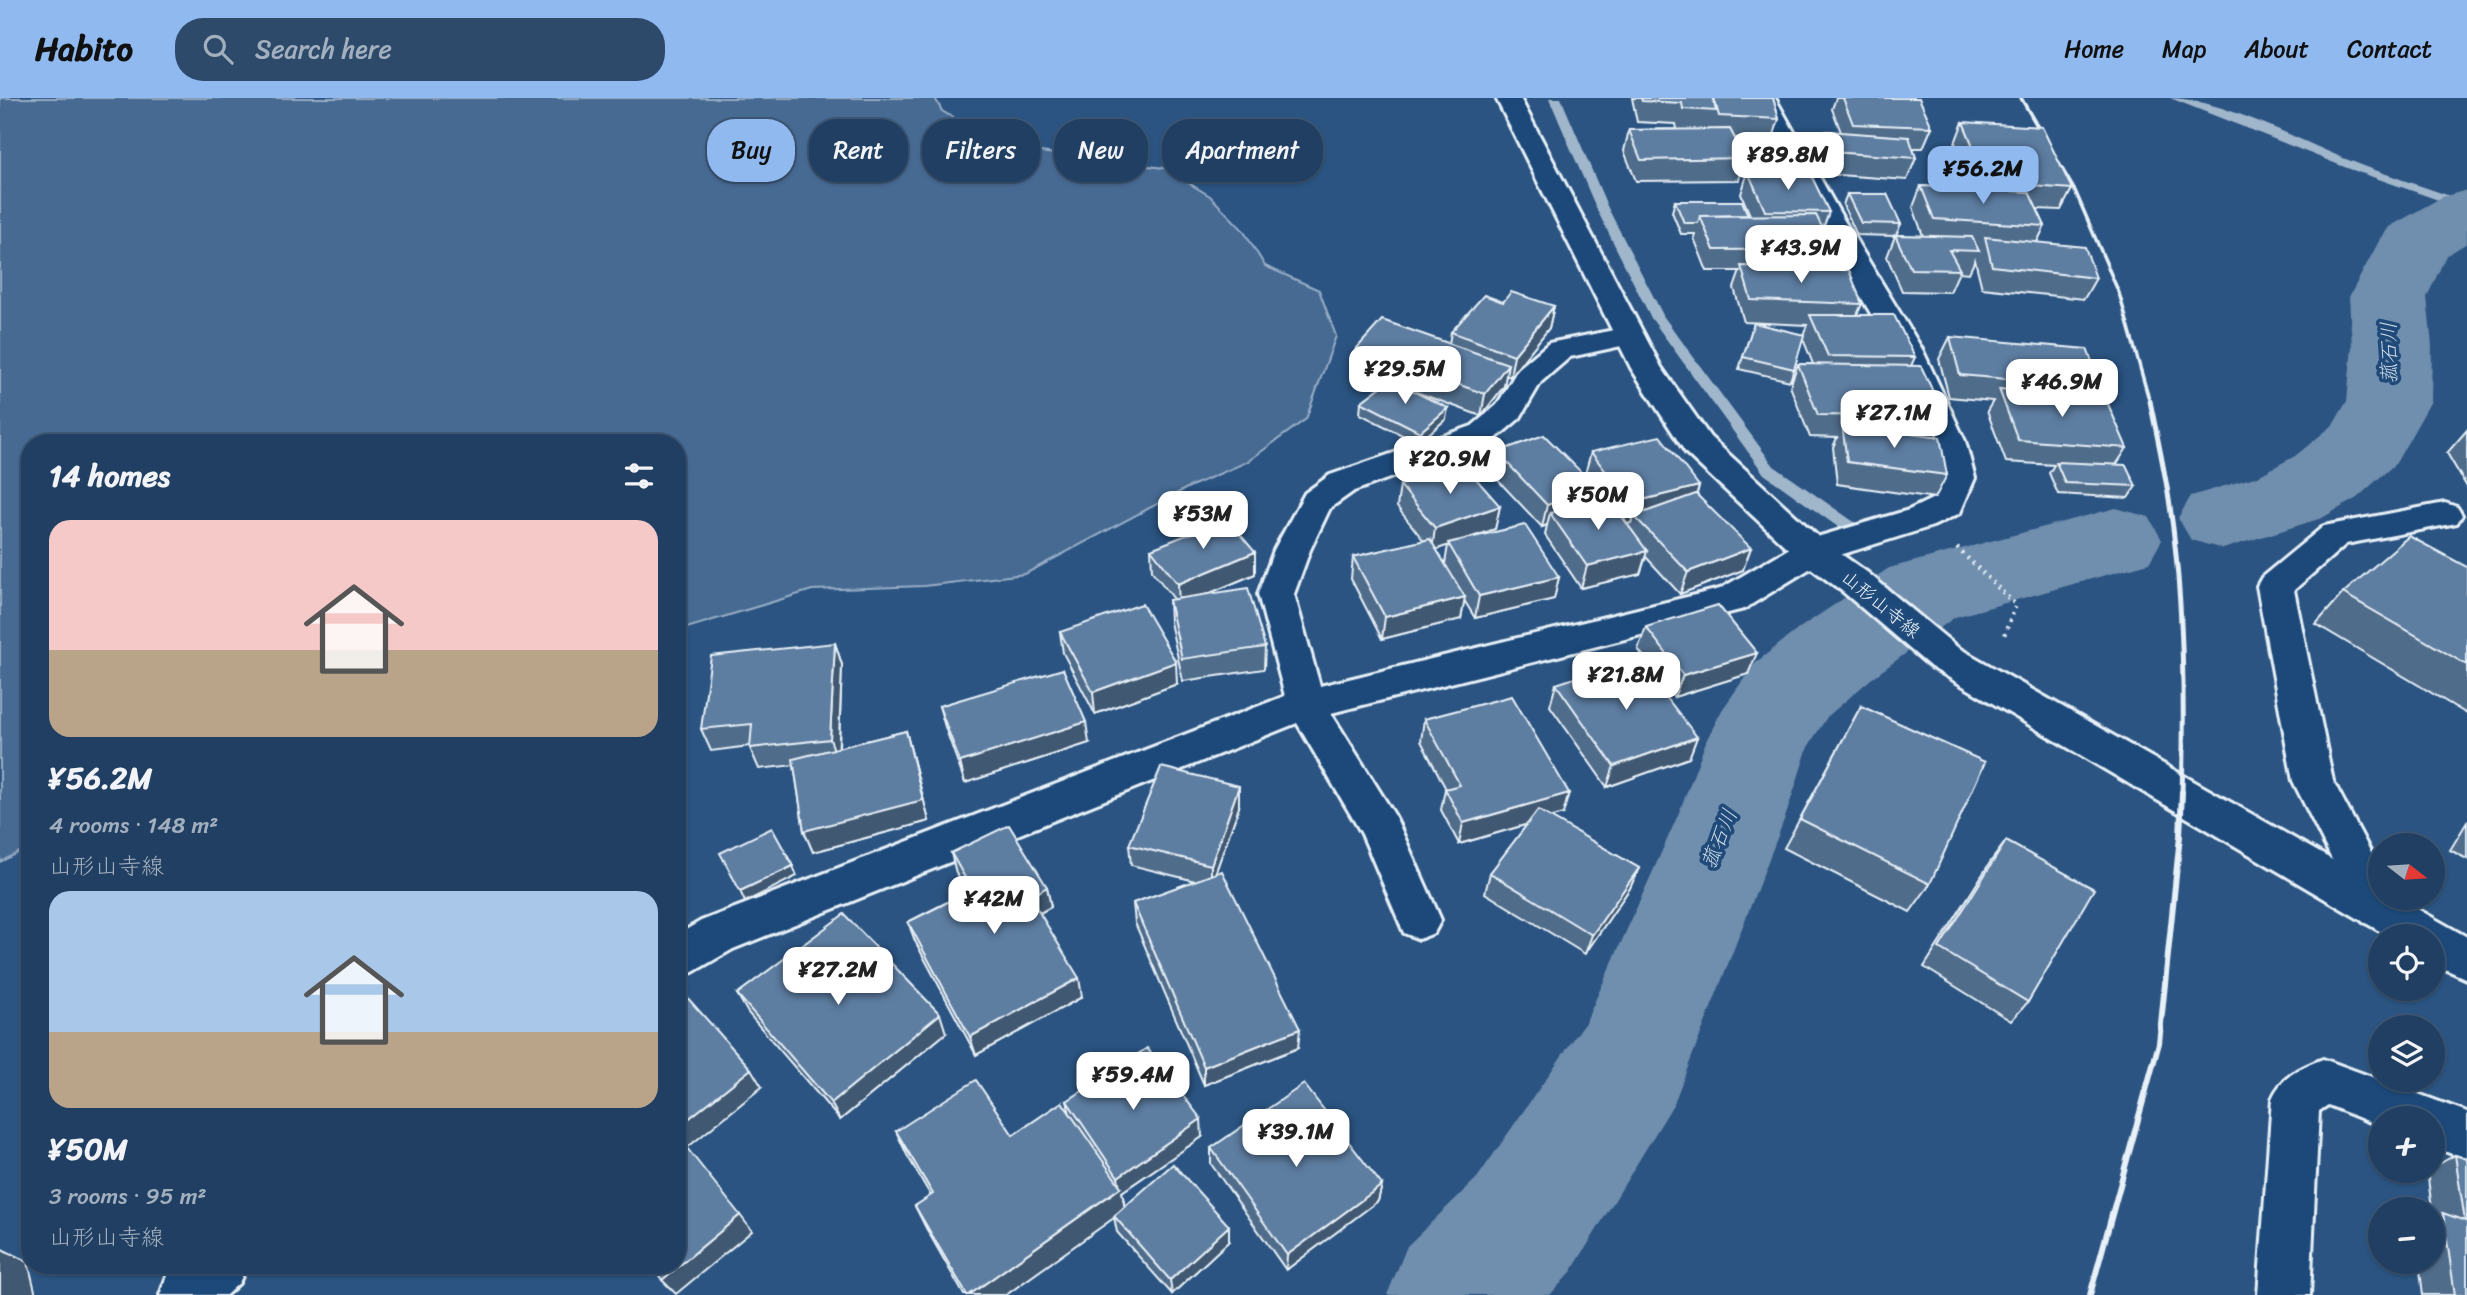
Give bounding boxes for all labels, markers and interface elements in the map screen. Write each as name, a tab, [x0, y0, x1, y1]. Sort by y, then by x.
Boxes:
search box	[175, 18, 665, 81]
text: Habito	[35, 20, 133, 78]
text: Search here	[255, 26, 392, 72]
text: Home	[2064, 28, 2124, 70]
text: Map	[2162, 28, 2206, 70]
text: About	[2244, 28, 2309, 70]
text: Contact	[2347, 28, 2432, 70]
icon: search	[199, 30, 237, 68]
chip: Buy	[707, 119, 795, 182]
chip: Rent	[809, 119, 908, 182]
chip: Filters	[922, 119, 1040, 182]
chip: New	[1054, 119, 1148, 182]
chip: Apartment	[1162, 119, 1323, 182]
pin: ¥89.8M	[1731, 132, 1845, 192]
text: ¥89.8M	[1748, 134, 1828, 175]
pin: ¥56.2M	[1926, 146, 2040, 206]
text: ¥56.2M	[1944, 148, 2022, 189]
pin: ¥43.9M	[1744, 226, 1858, 285]
text: ¥43.9M	[1761, 227, 1841, 268]
water label: 菰石川	[2369, 321, 2409, 385]
pin: ¥29.5M	[1348, 346, 1462, 406]
text: ¥29.5M	[1365, 348, 1445, 389]
pin: ¥46.9M	[2005, 360, 2119, 419]
text: ¥46.9M	[2022, 361, 2102, 402]
pin: ¥27.1M	[1837, 390, 1951, 450]
text: ¥27.1M	[1857, 392, 1931, 433]
pin: ¥20.9M	[1393, 436, 1507, 496]
text: ¥20.9M	[1410, 438, 1490, 479]
text: 14 homes	[49, 449, 170, 503]
icon: filters	[620, 457, 658, 495]
pin: ¥50M	[1557, 472, 1639, 532]
text: ¥50M	[1568, 474, 1628, 515]
pin: ¥53M	[1162, 491, 1244, 551]
text: ¥53M	[1174, 493, 1232, 534]
street label: 山形山寺線	[1834, 561, 1928, 647]
icon: home	[291, 566, 417, 692]
pin: ¥21.8M	[1569, 652, 1683, 712]
text: ¥21.8M	[1588, 654, 1664, 695]
text: ¥56.2M	[49, 751, 152, 805]
water label: 菰石川	[1690, 803, 1748, 875]
text: 4 rooms · 148 m²	[49, 805, 218, 846]
north arrow	[2368, 833, 2445, 910]
map controls	[2368, 833, 2445, 1274]
text: 山形山寺線	[49, 846, 164, 887]
pin: ¥42M	[953, 876, 1035, 936]
text: ¥42M	[964, 878, 1024, 919]
button: locate	[2368, 924, 2445, 1001]
icon: home	[291, 937, 417, 1063]
pin: ¥27.2M	[781, 948, 895, 1007]
text: ¥27.2M	[799, 949, 877, 990]
button: layers	[2368, 1015, 2445, 1092]
pin: ¥59.4M	[1076, 1052, 1190, 1112]
text: ¥59.4M	[1092, 1054, 1174, 1095]
button: +	[2368, 1106, 2445, 1183]
pin: ¥39.1M	[1239, 1110, 1353, 1169]
text: ¥39.1M	[1258, 1111, 1334, 1152]
text: ¥50M	[49, 1122, 127, 1176]
text: 3 rooms · 95 m²	[49, 1176, 206, 1217]
button: −	[2368, 1197, 2445, 1274]
text: 山形山寺線	[49, 1217, 164, 1258]

